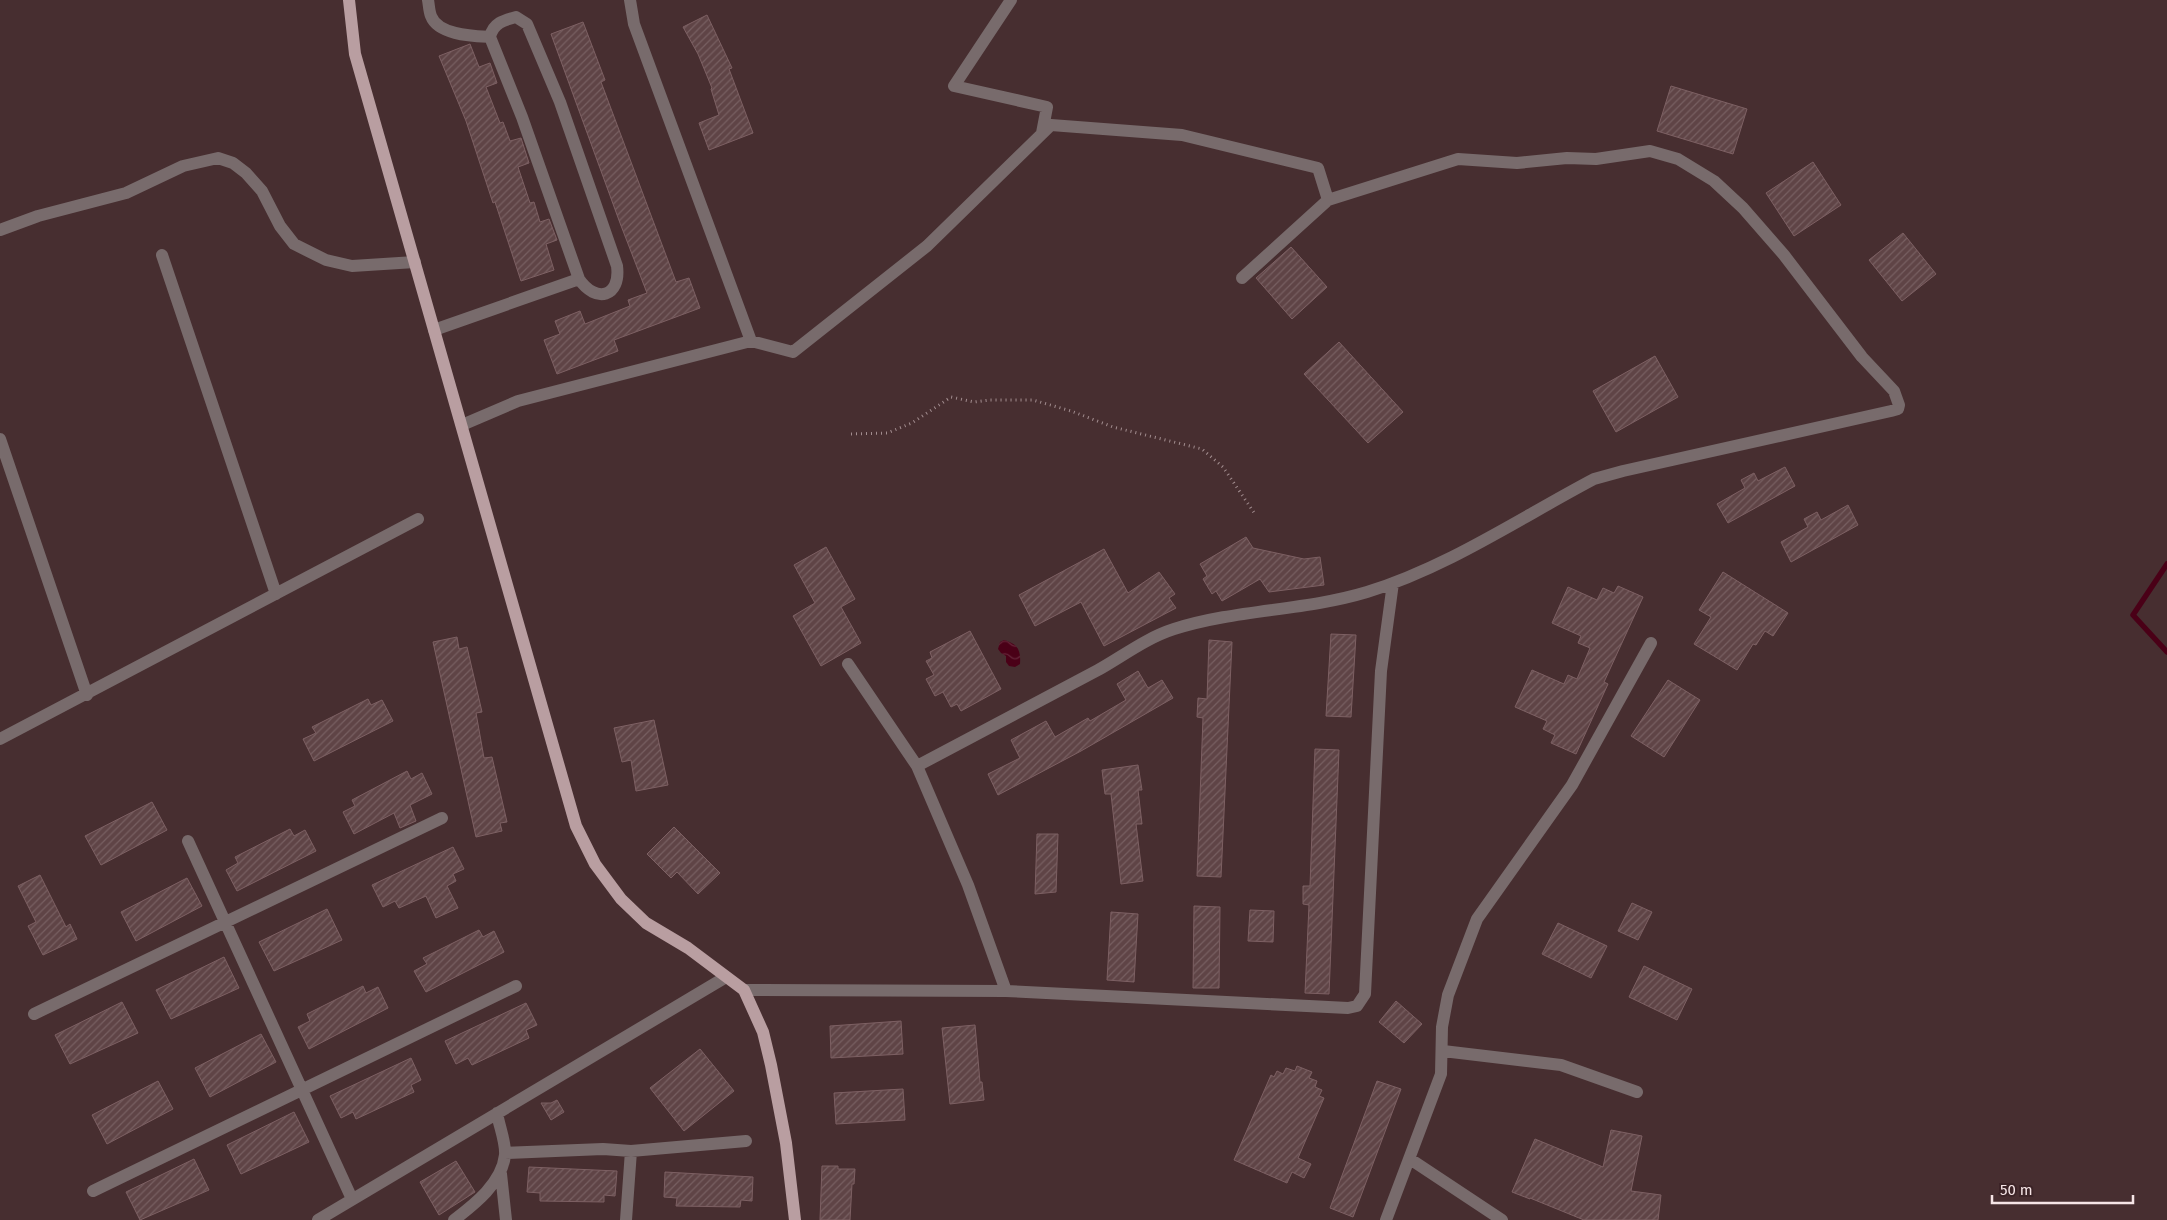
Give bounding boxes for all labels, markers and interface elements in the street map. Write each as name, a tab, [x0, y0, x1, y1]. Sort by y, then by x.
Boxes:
scale bar	[1992, 1172, 2133, 1204]
text: 50 m	[2000, 1181, 2033, 1199]

